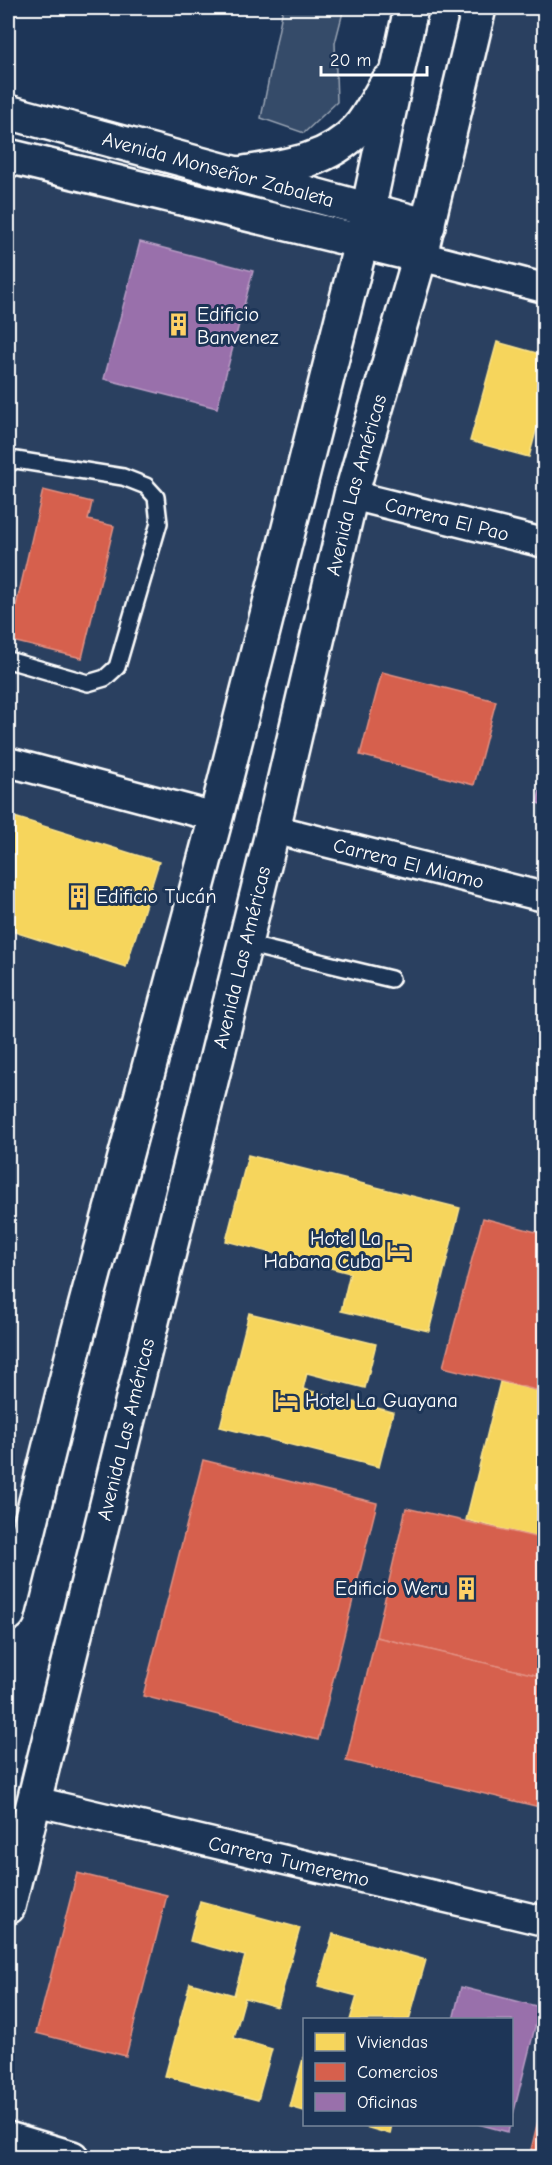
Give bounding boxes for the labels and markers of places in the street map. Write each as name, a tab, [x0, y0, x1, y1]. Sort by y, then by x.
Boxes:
place label: Edificio Banvenez	[197, 303, 279, 349]
building icon: Edificio Banvenez	[166, 312, 192, 338]
building icon: Edificio Tucán	[65, 883, 91, 909]
place label: Edificio Tucán	[96, 885, 216, 908]
place label: Hotel La Habana Cuba	[264, 1227, 381, 1273]
hotel icon: Hotel La Habana Cuba	[386, 1237, 412, 1263]
hotel icon: Hotel La Guayana	[274, 1387, 300, 1413]
place label: Hotel La Guayana	[305, 1389, 458, 1412]
building icon: Edificio Weru	[453, 1575, 479, 1601]
place label: Edificio Weru	[335, 1577, 448, 1600]

